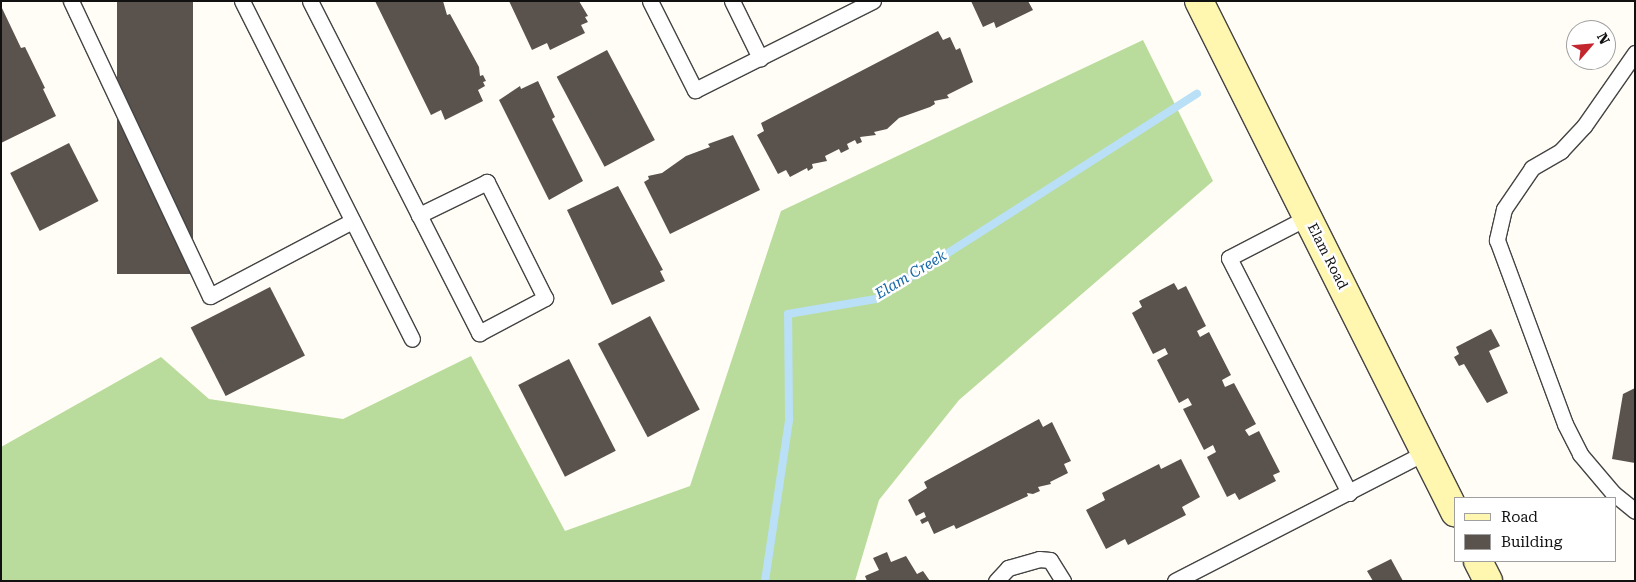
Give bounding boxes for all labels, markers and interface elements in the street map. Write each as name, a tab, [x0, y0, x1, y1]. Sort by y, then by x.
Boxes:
north arrow	[1566, 20, 1616, 70]
text: N	[1594, 30, 1613, 47]
street label: Elam Road	[1304, 220, 1352, 292]
water label: Elam Creek	[872, 247, 950, 303]
legend	[1454, 497, 1616, 562]
text: Road	[1501, 508, 1538, 526]
text: Building	[1501, 533, 1562, 551]

